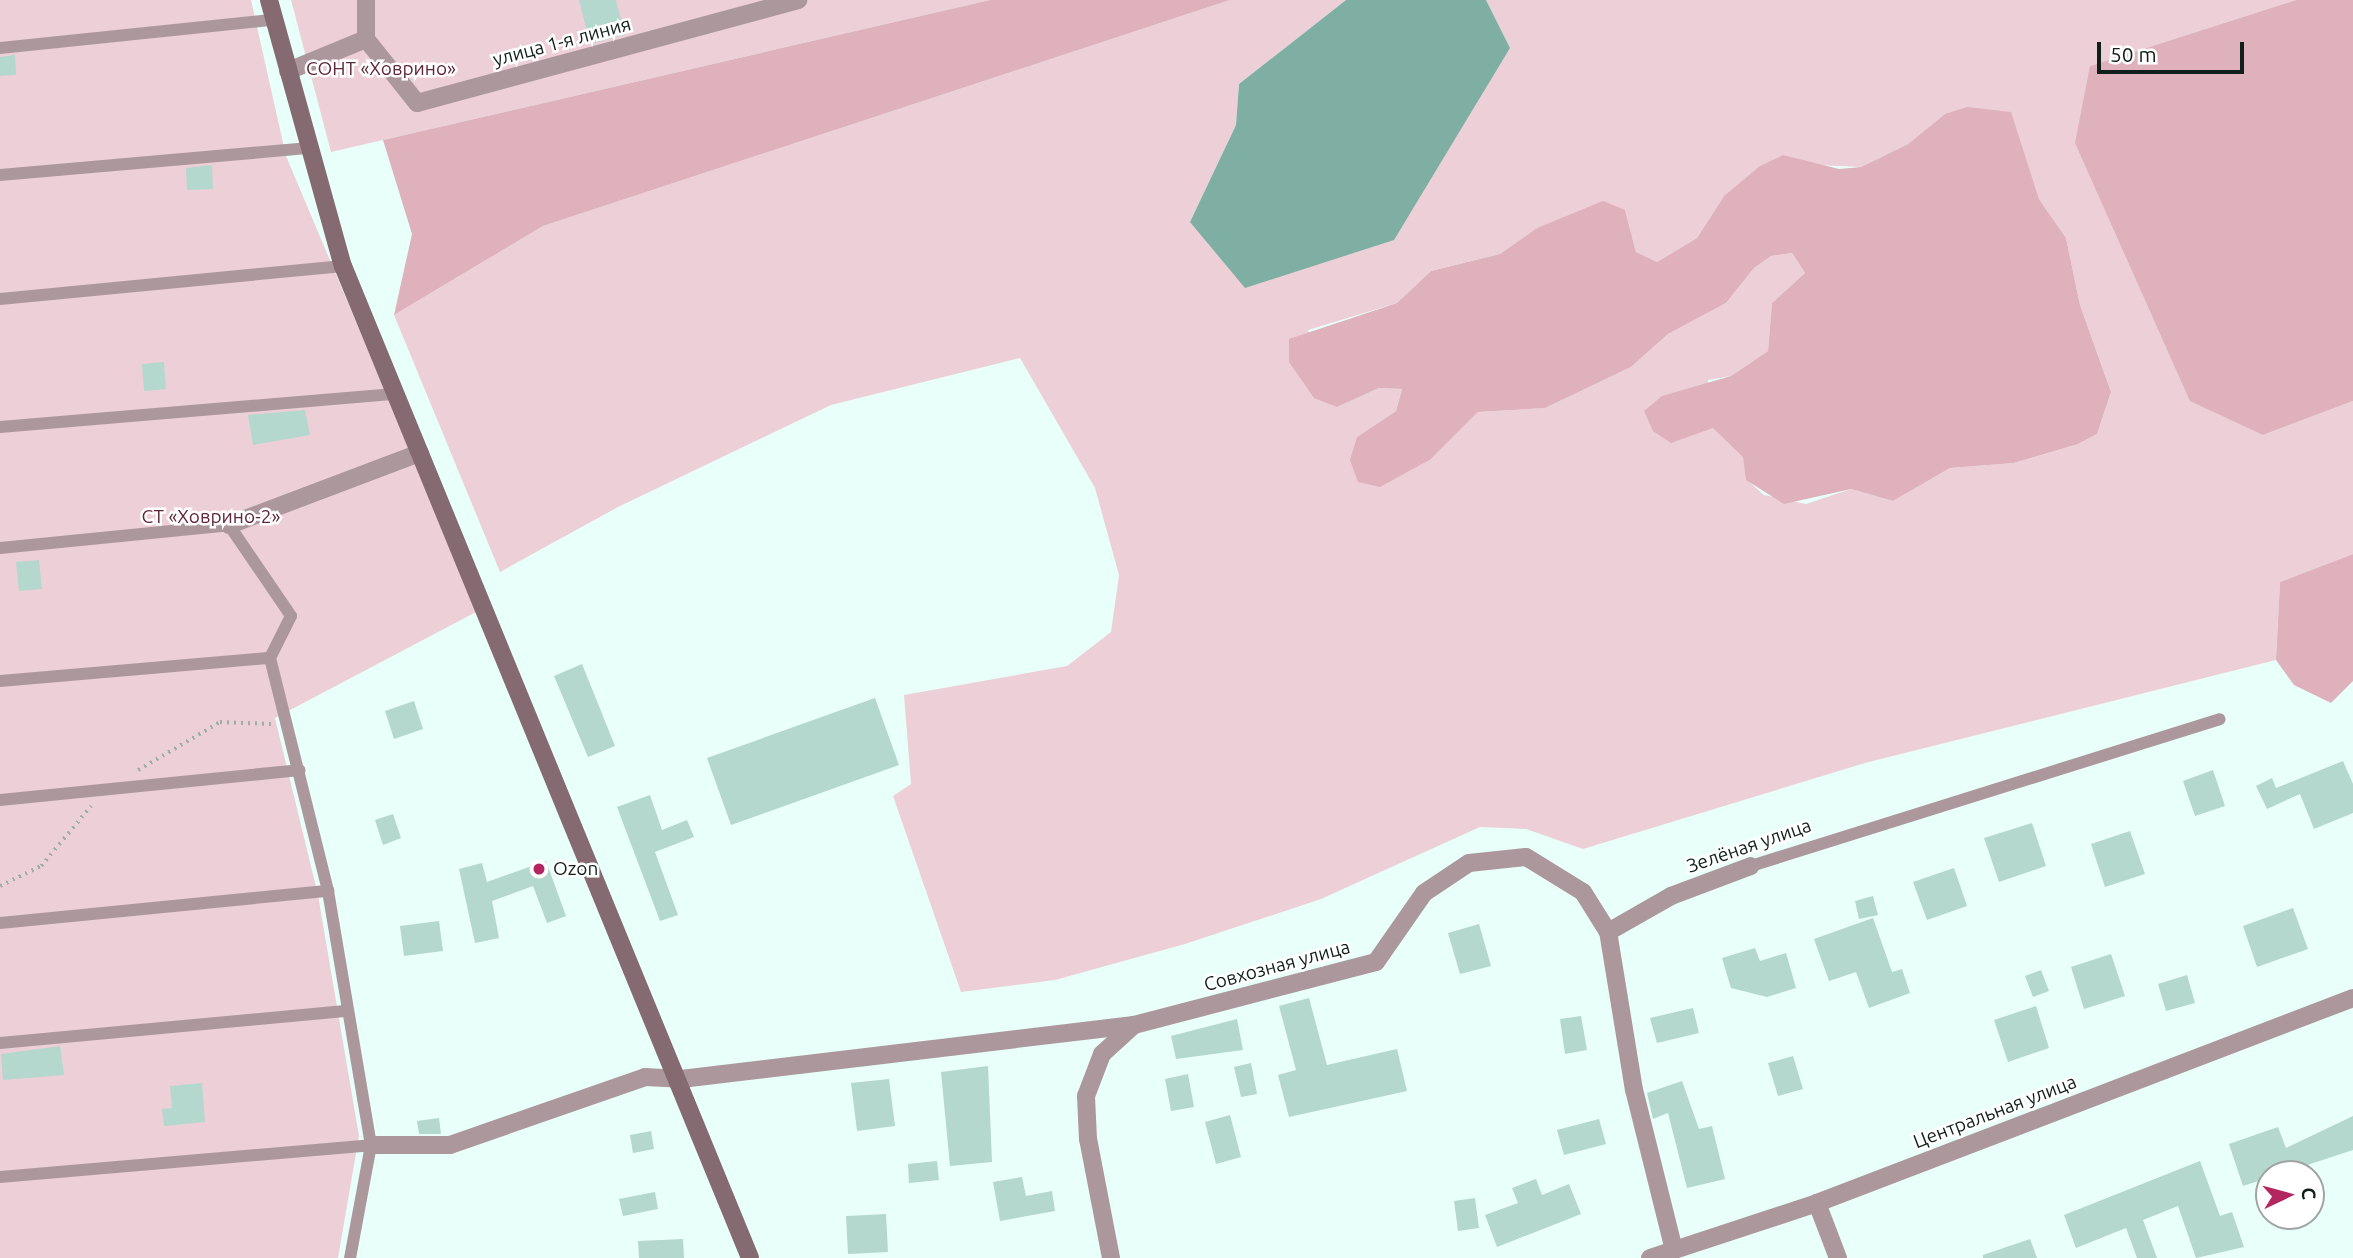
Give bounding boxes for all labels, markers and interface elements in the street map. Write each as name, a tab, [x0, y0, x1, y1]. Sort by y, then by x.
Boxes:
street label: улица 1-я линия	[490, 13, 634, 71]
scale bar	[2101, 28, 2248, 72]
text: 50 m	[2110, 42, 2157, 66]
park label: СОНТ «Ховрино»	[306, 58, 456, 80]
park label: СТ «Ховрино-2»	[142, 506, 280, 528]
street label: Зелёная улица	[1684, 814, 1814, 878]
place label: Ozon	[553, 858, 598, 880]
marker: Ozon	[531, 861, 547, 877]
street label: Совхозная улица	[1202, 936, 1352, 996]
street label: Центральная улица	[1910, 1070, 2080, 1154]
north arrow	[2255, 1160, 2325, 1230]
text: С	[2297, 1186, 2320, 1200]

